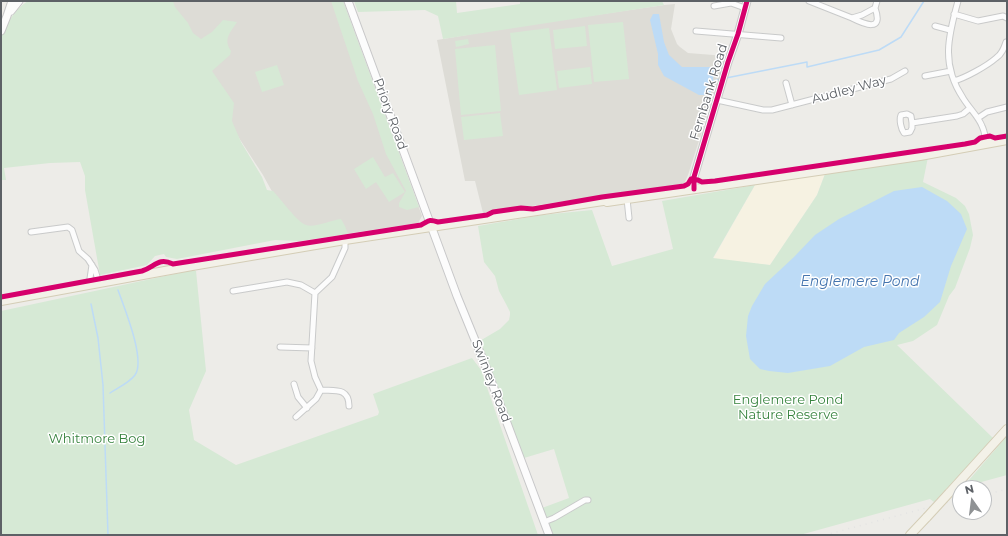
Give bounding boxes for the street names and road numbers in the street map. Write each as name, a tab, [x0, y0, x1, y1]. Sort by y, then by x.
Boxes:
street label: Fernbank Road	[687, 42, 731, 142]
street label: Audley Way	[810, 73, 888, 107]
street label: Priory Road	[370, 76, 410, 152]
street label: Swinley Road	[468, 337, 514, 425]

